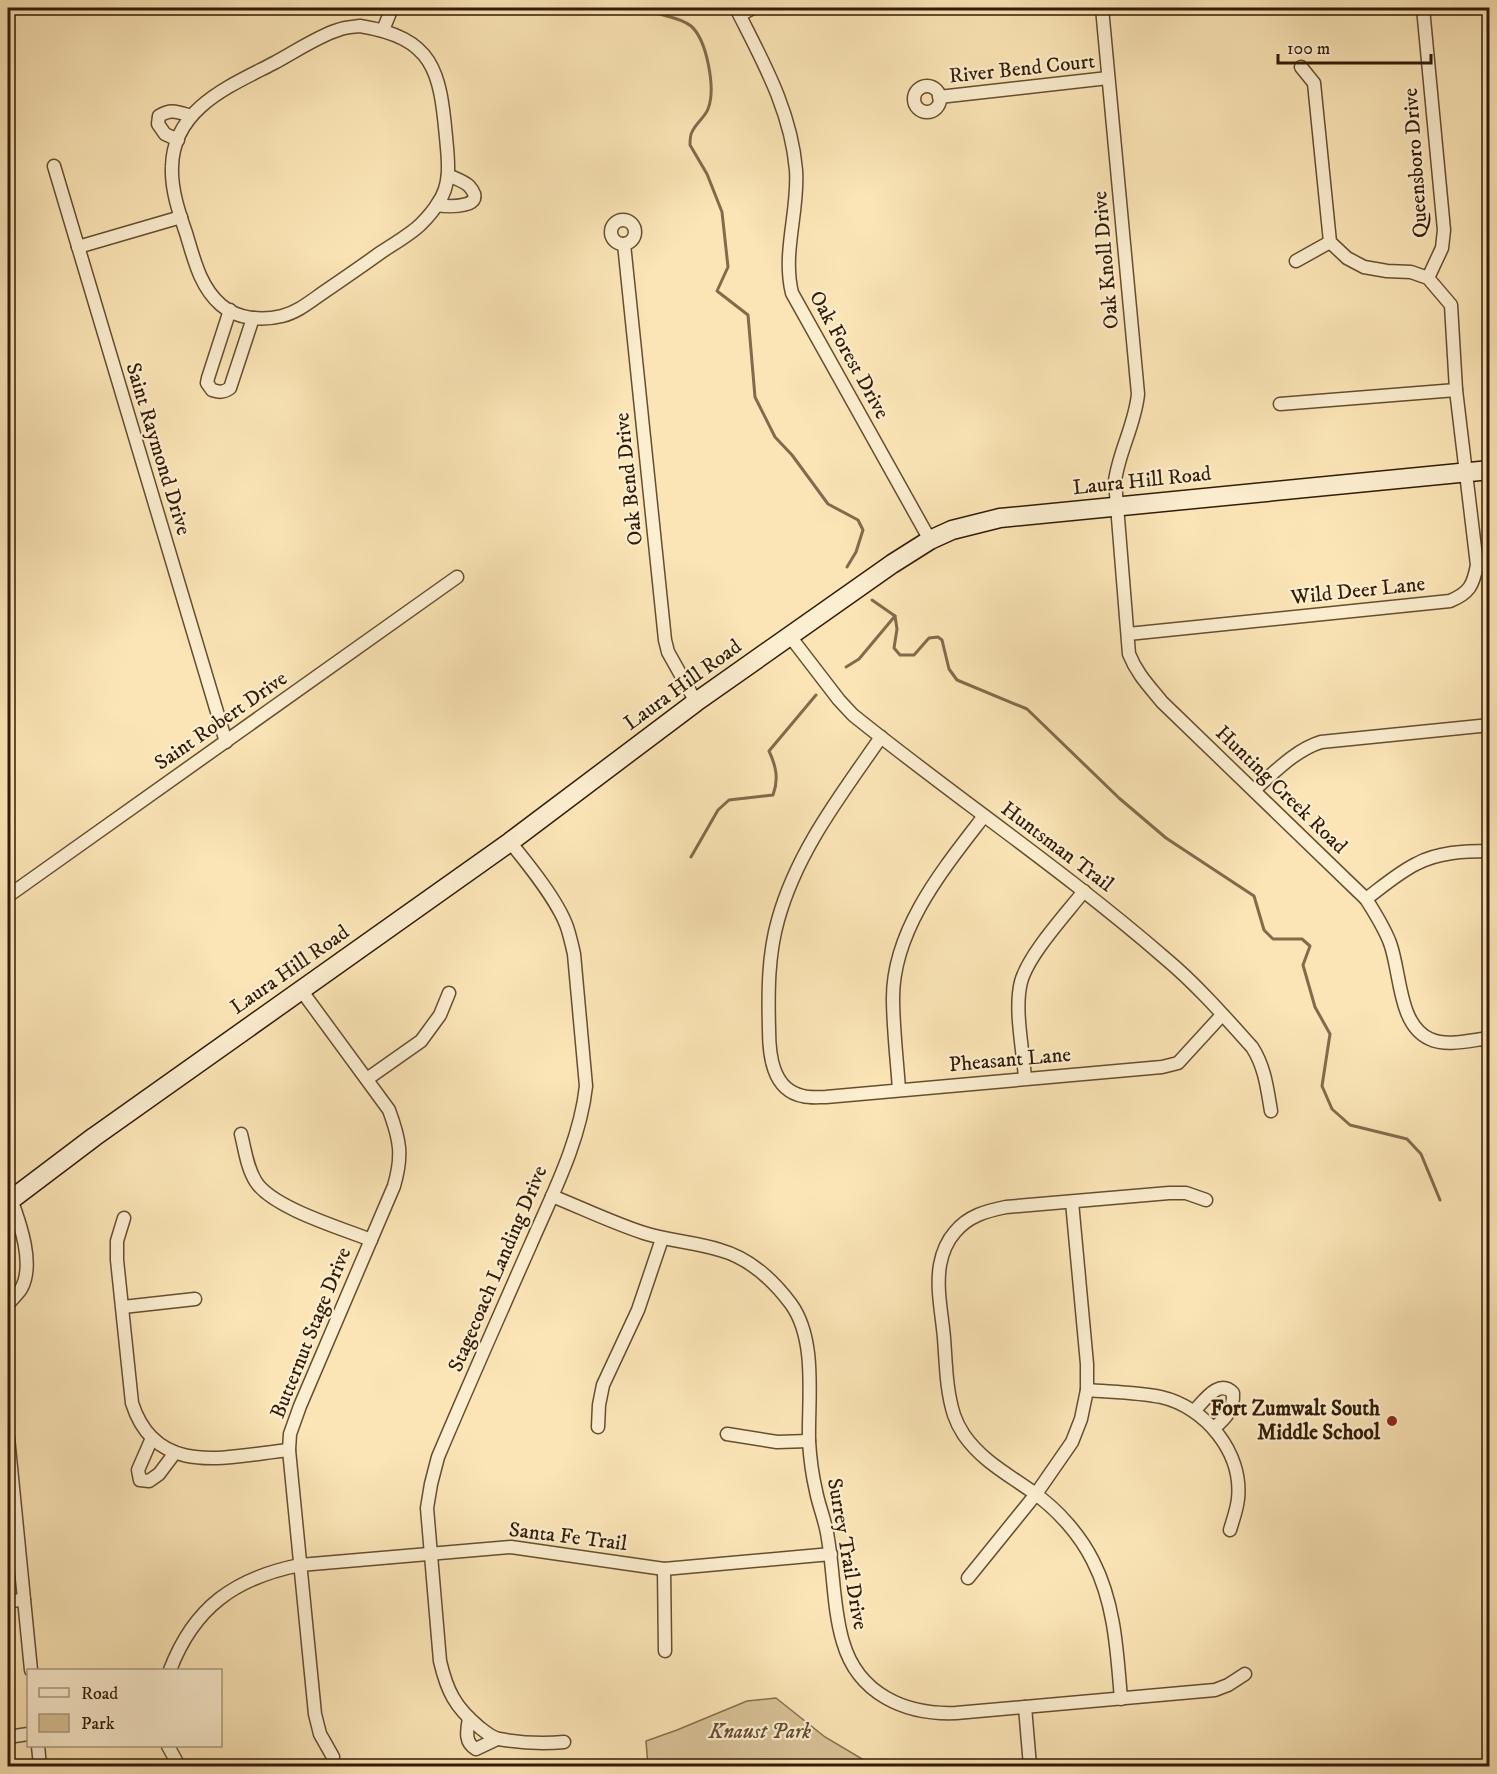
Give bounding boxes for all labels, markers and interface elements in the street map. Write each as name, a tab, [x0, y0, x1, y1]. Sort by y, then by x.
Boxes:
scale bar	[1278, 27, 1431, 65]
text: 100 m	[1287, 38, 1330, 60]
street label: River Bend Court	[948, 48, 1096, 90]
street label: Queensboro Drive	[1398, 87, 1434, 239]
street label: Oak Knoll Drive	[1087, 190, 1125, 330]
street label: Oak Forest Drive	[803, 286, 895, 424]
street label: Saint Raymond Drive	[119, 360, 197, 539]
street label: Oak Bend Drive	[609, 411, 649, 547]
street label: Laura Hill Road	[1071, 461, 1213, 501]
street label: Wild Deer Lane	[1289, 571, 1427, 611]
street label: Laura Hill Road	[619, 633, 747, 736]
street label: Saint Robert Drive	[150, 665, 293, 776]
street label: Hunting Creek Road	[1210, 720, 1353, 860]
street label: Huntsman Trail	[995, 796, 1119, 898]
street label: Laura Hill Road	[226, 919, 355, 1021]
street label: Pheasant Lane	[948, 1042, 1072, 1078]
street label: Stagecoach Landing Drive	[443, 1162, 553, 1376]
street label: Butternut Stage Drive	[265, 1243, 357, 1422]
place label: Fort Zumwalt South Middle School	[1210, 1396, 1381, 1446]
marker: Fort Zumwalt South Middle School	[1385, 1414, 1399, 1428]
street label: Surrey Trail Drive	[821, 1476, 873, 1632]
street label: Santa Fe Trail	[508, 1517, 629, 1557]
legend	[27, 1669, 222, 1747]
text: Road	[81, 1683, 118, 1705]
text: Park	[81, 1713, 115, 1735]
park label: Knaust Park	[708, 1719, 811, 1745]

